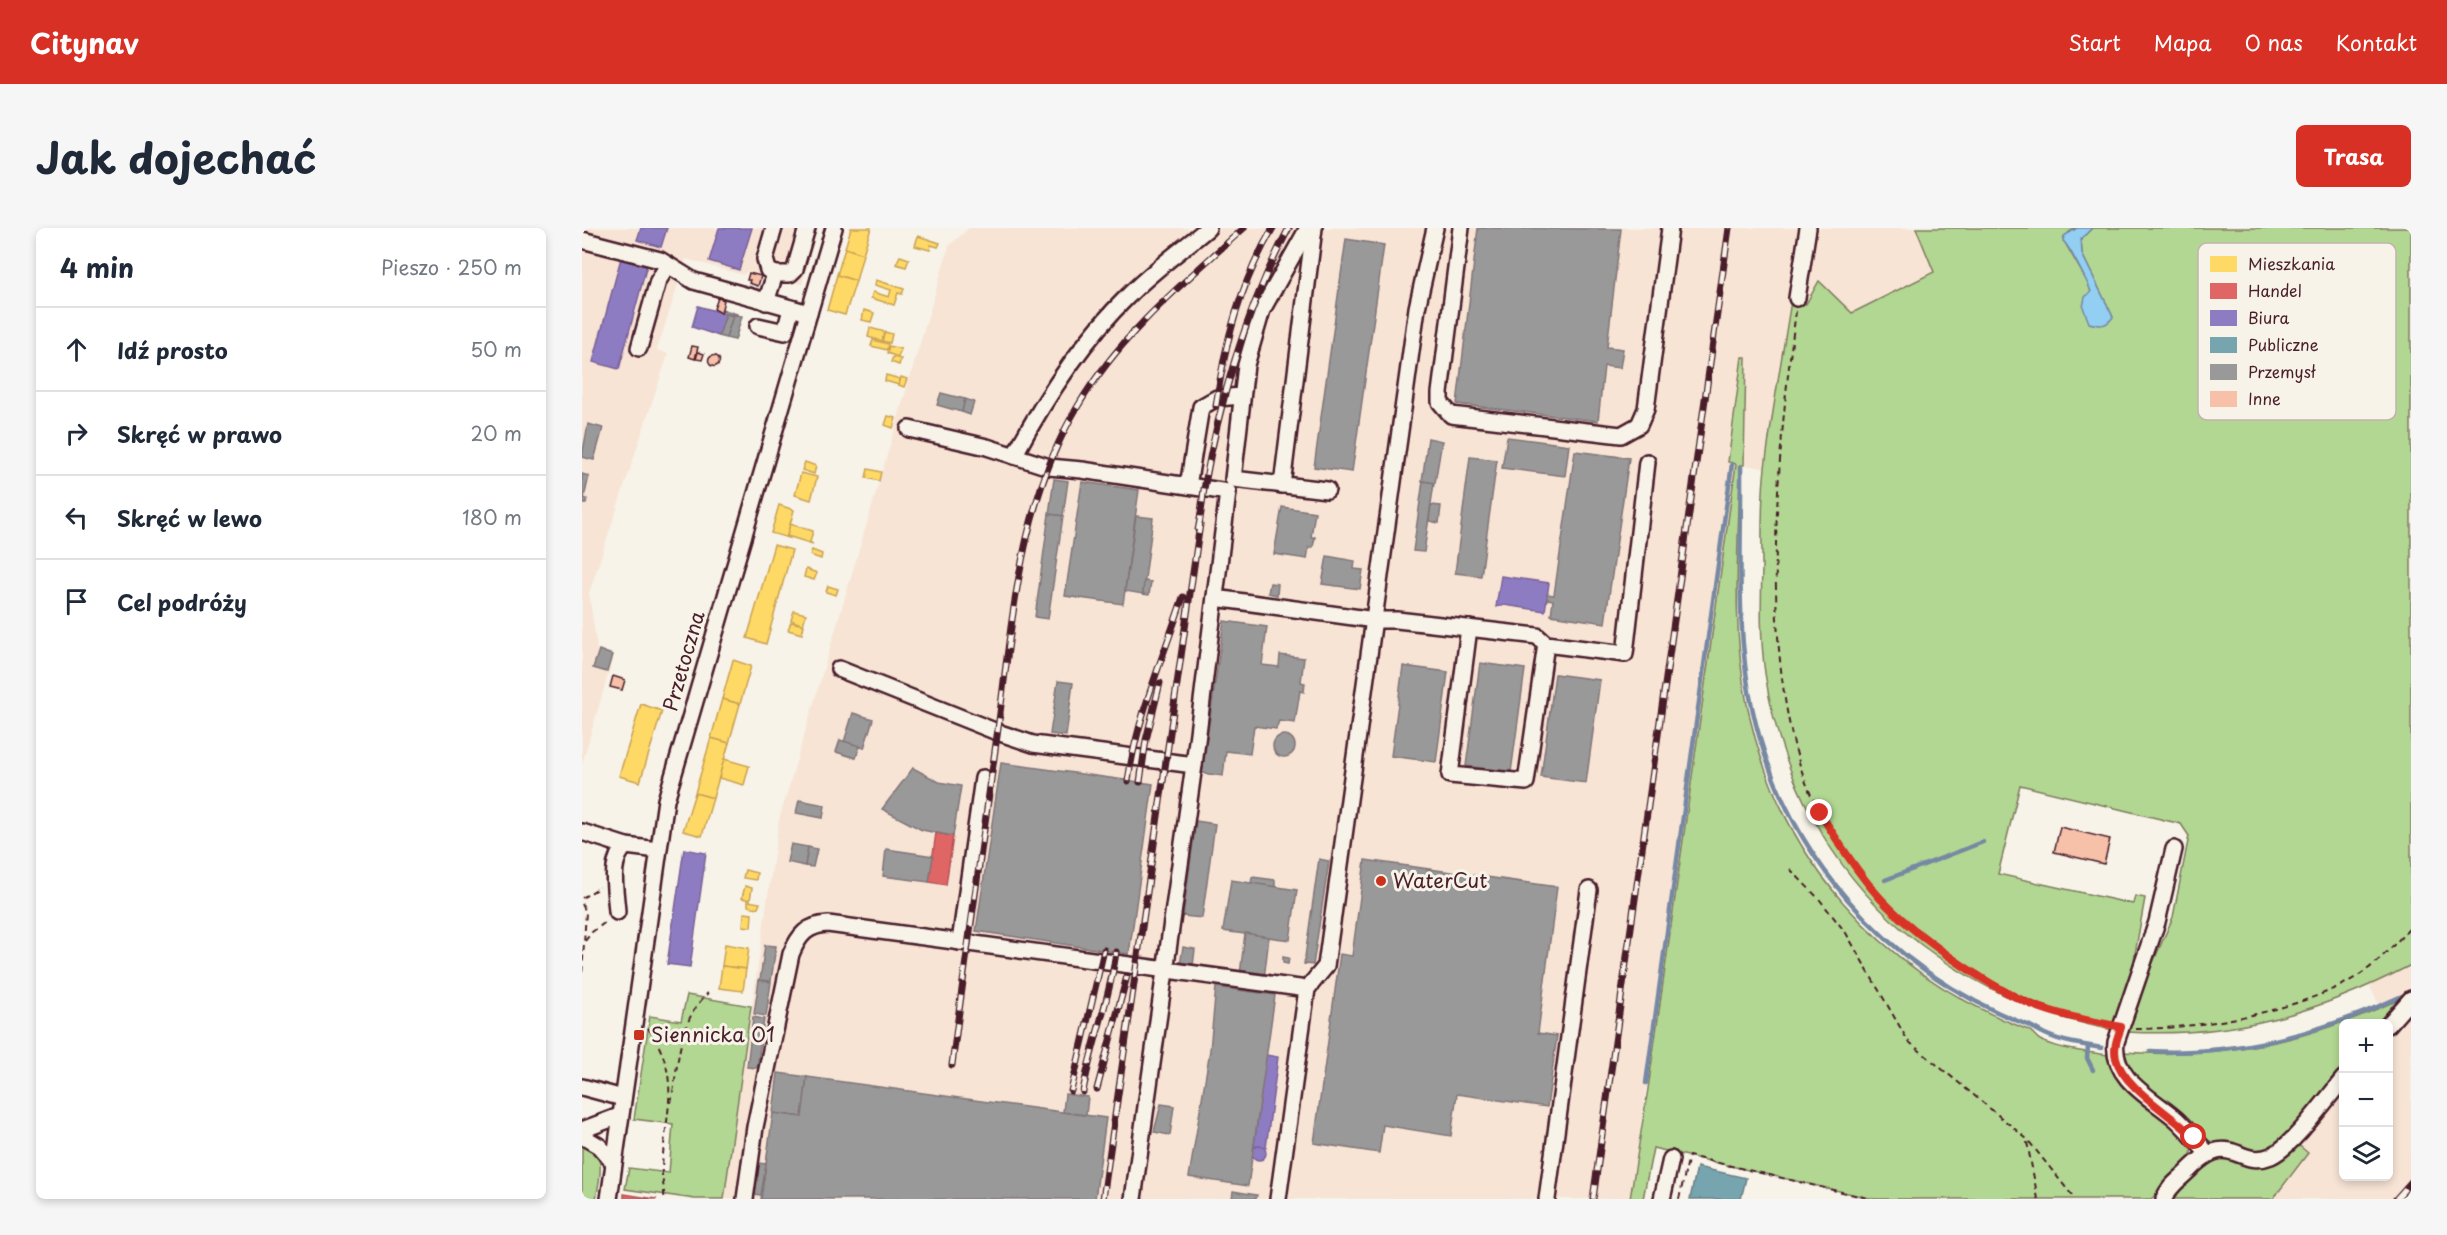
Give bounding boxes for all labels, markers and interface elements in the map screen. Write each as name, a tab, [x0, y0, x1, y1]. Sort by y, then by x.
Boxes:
text: Citynav	[30, 21, 139, 64]
text: Start	[2069, 26, 2121, 58]
text: Mapa	[2154, 26, 2212, 58]
text: O nas	[2245, 26, 2303, 58]
text: Kontakt	[2336, 26, 2417, 58]
text: Jak dojechać	[36, 125, 317, 188]
button: Trasa	[2296, 125, 2411, 187]
legend	[2198, 243, 2396, 420]
text: 4 min	[60, 248, 134, 287]
text: Mieszkania	[2248, 251, 2335, 275]
text: Pieszo · 250 m	[381, 252, 522, 282]
text: Handel	[2248, 278, 2302, 302]
text: Biura	[2248, 305, 2289, 329]
text: Publiczne	[2248, 332, 2319, 356]
icon: ahead	[60, 333, 93, 366]
text: Idź prosto	[117, 333, 228, 366]
text: 50 m	[470, 334, 522, 364]
text: Przemysł	[2248, 359, 2316, 383]
text: Inne	[2248, 386, 2281, 410]
icon: right	[60, 417, 93, 450]
text: Skręć w prawo	[117, 417, 282, 450]
text: 20 m	[470, 418, 522, 448]
icon: left	[60, 501, 93, 534]
text: Skręć w lewo	[117, 501, 262, 534]
text: 180 m	[462, 502, 522, 532]
icon: arrive	[60, 585, 93, 618]
text: Cel podróży	[117, 585, 247, 618]
street label: Przetoczna	[654, 607, 712, 714]
route end	[1806, 799, 1832, 825]
place label: WaterCut	[1393, 865, 1487, 895]
marker: WaterCut	[1374, 874, 1388, 888]
place label: Siennicka 01	[651, 1019, 775, 1049]
map controls	[2339, 1019, 2393, 1181]
button: +	[2339, 1019, 2393, 1073]
marker: Siennicka 01	[632, 1028, 646, 1042]
button: −	[2339, 1073, 2393, 1127]
route start	[2180, 1123, 2206, 1149]
button: layers	[2339, 1127, 2393, 1181]

